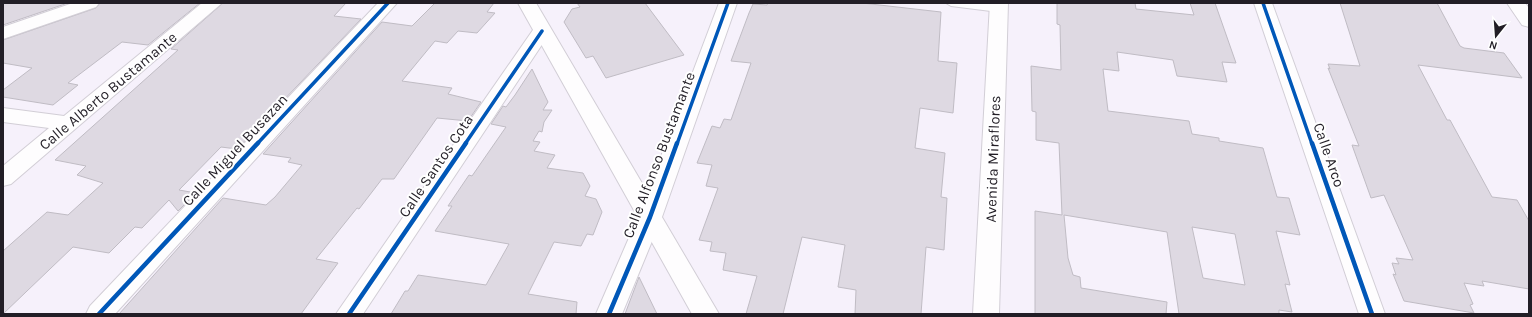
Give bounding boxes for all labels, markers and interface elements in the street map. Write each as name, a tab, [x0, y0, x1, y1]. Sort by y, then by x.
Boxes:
north arrow	[1476, 16, 1516, 56]
street label: Calle Alberto Bustamante	[35, 28, 181, 154]
text: N	[1488, 38, 1499, 52]
street label: Calle Alfonso Bustamante	[619, 69, 699, 241]
street label: Calle Miguel Busazan	[179, 90, 291, 210]
street label: Avenida Miraflores	[982, 95, 1004, 223]
street label: Calle Santos Cota	[395, 111, 477, 221]
street label: Calle Arco	[1310, 120, 1348, 190]

